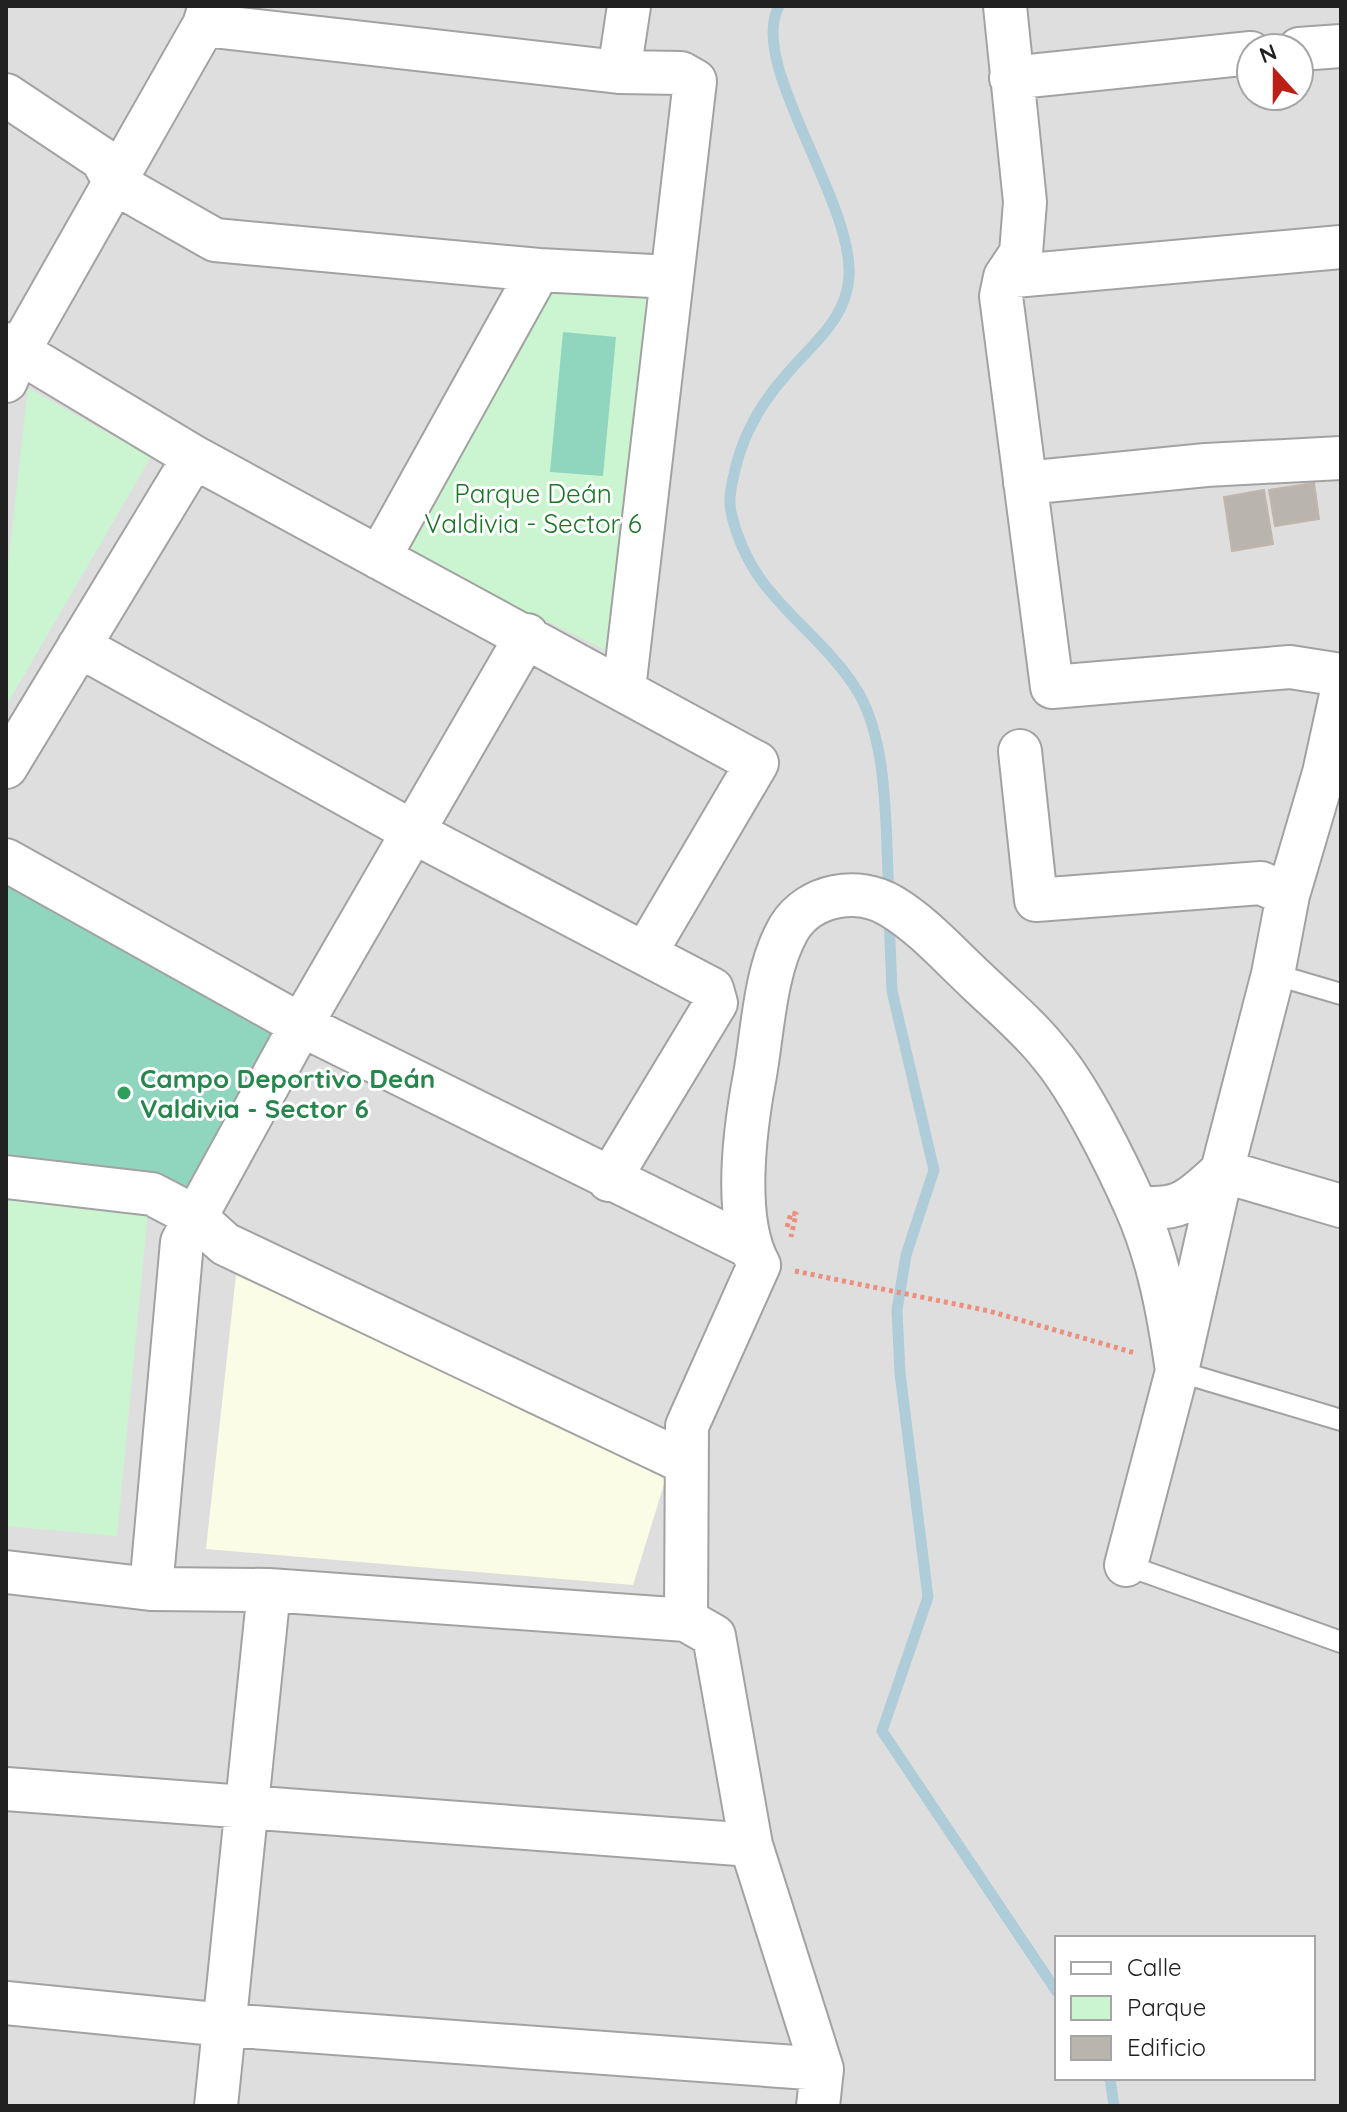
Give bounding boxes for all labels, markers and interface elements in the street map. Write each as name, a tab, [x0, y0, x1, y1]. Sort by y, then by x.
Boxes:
north arrow	[1235, 32, 1315, 112]
text: N	[1255, 37, 1280, 69]
park label: Parque Deán Valdivia - Sector 6	[424, 477, 642, 540]
place label: Campo Deportivo Deán Valdivia - Sector 6	[140, 1062, 435, 1125]
marker: Campo Deportivo Deán Valdivia - Sector 6	[115, 1084, 133, 1102]
legend	[1055, 1936, 1315, 2080]
text: Calle	[1127, 1952, 1182, 1982]
text: Parque	[1127, 1992, 1206, 2022]
text: Edificio	[1127, 2032, 1206, 2062]

